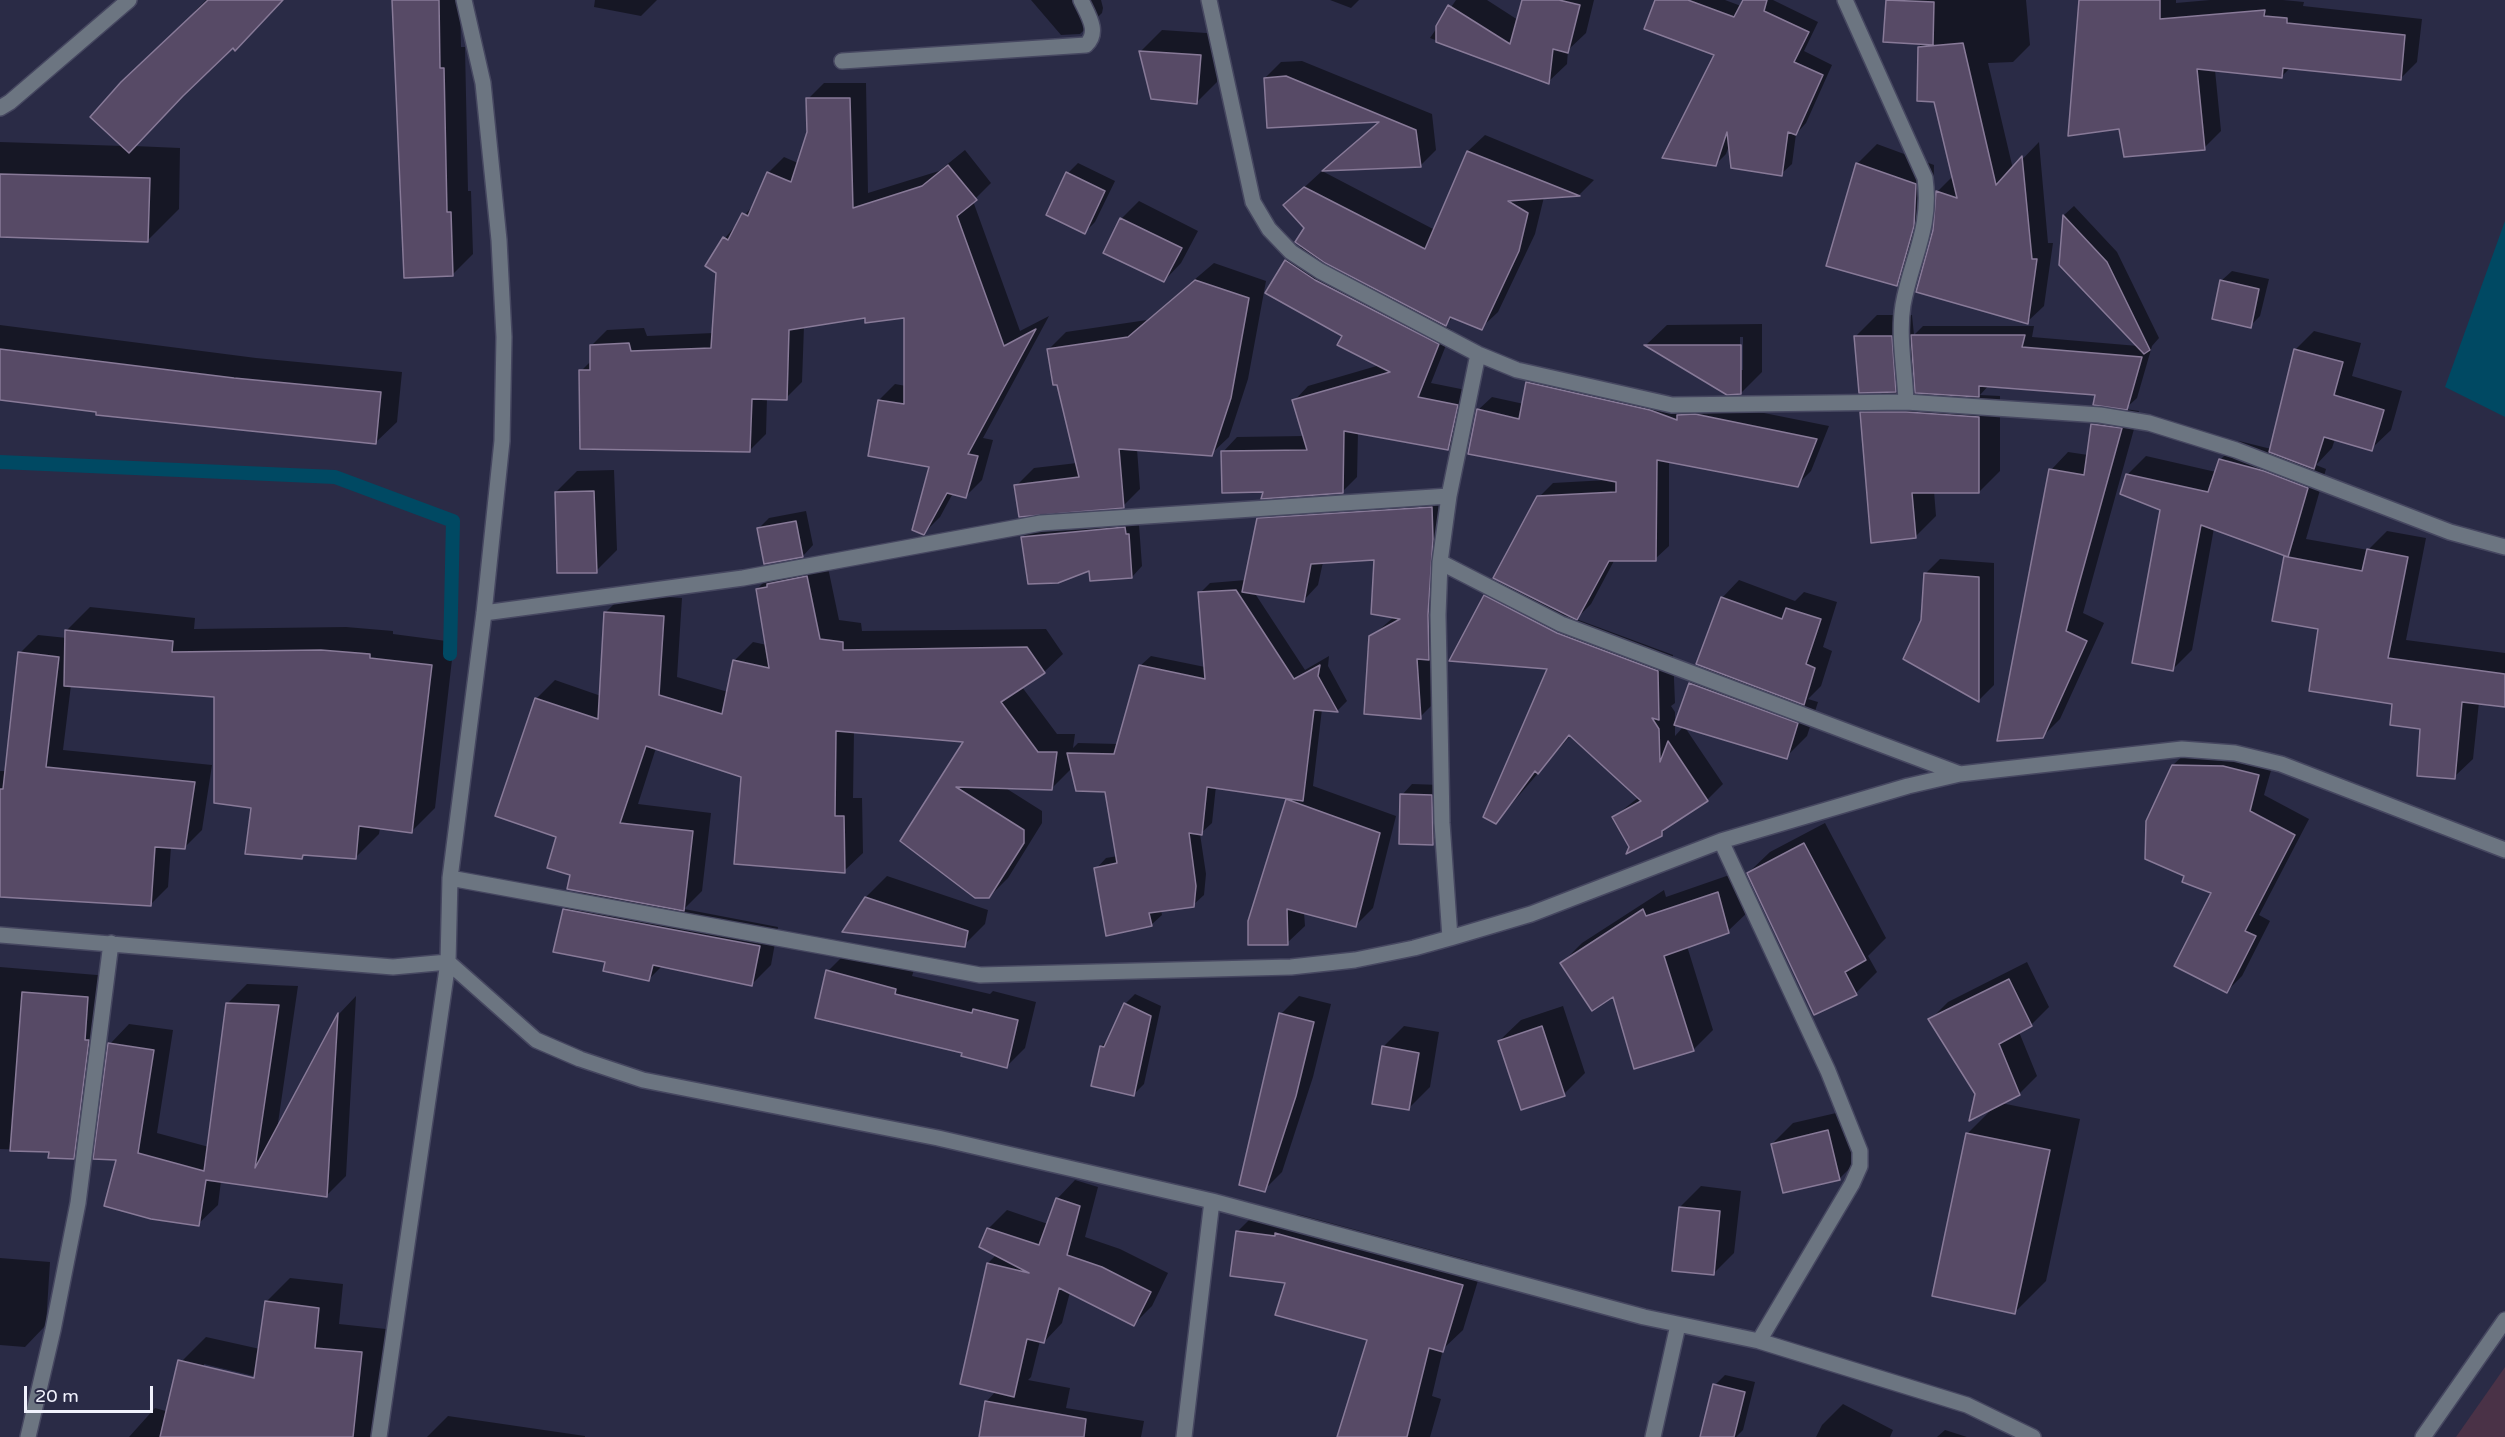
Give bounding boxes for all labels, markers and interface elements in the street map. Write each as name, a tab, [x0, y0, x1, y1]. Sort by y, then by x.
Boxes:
scale bar	[27, 1374, 156, 1412]
text: 20 m	[35, 1385, 79, 1407]

